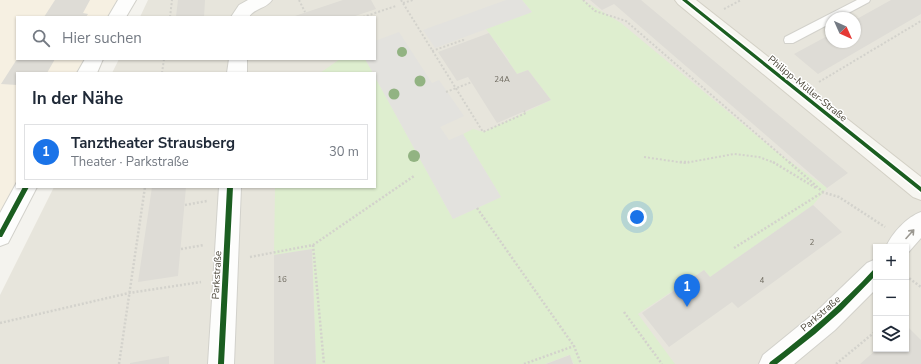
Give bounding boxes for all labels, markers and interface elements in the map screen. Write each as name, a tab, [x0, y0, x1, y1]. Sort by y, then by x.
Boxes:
north arrow	[825, 12, 861, 48]
search box	[16, 16, 376, 60]
icon: search	[30, 27, 52, 49]
text: Hier suchen	[62, 28, 142, 48]
street label: Philipp-Müller-Straße	[765, 52, 850, 125]
house number: 24A	[494, 74, 510, 85]
text: In der Nähe	[32, 87, 123, 110]
text: Tanztheater Strausberg	[71, 133, 235, 153]
text: 1	[42, 143, 50, 161]
text: 30 m	[329, 143, 359, 161]
text: Theater · Parkstraße	[71, 153, 189, 171]
your location	[627, 207, 647, 227]
one-way arrow	[905, 229, 914, 240]
house number: 2	[810, 237, 815, 248]
map controls	[873, 244, 909, 352]
button: +	[873, 244, 909, 280]
street label: Parkstraße	[209, 250, 225, 300]
house number: 16	[277, 274, 287, 285]
pin: 1	[674, 274, 700, 307]
house number: 4	[760, 275, 765, 286]
button: −	[873, 280, 909, 316]
street label: Parkstraße	[798, 293, 844, 335]
button: layers	[873, 316, 909, 352]

